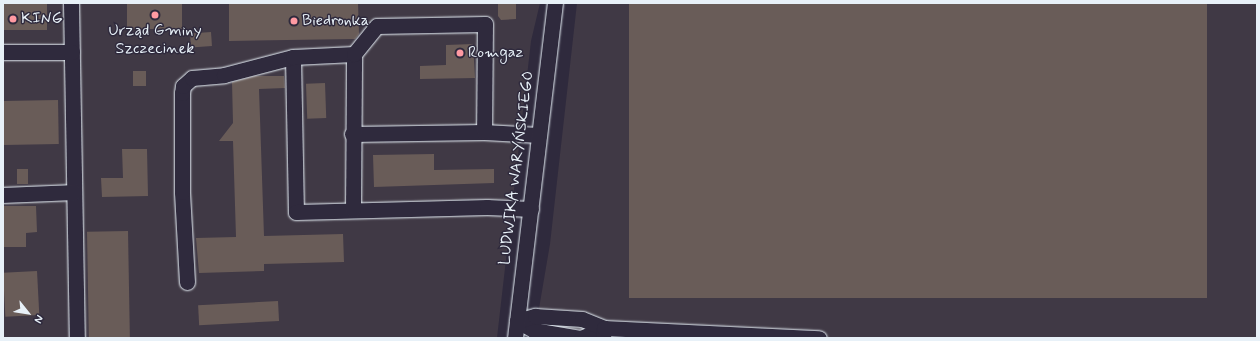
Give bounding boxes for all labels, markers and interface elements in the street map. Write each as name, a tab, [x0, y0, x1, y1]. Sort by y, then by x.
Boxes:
place label: KING	[21, 9, 63, 29]
marker: Urząd Gminy Szczecinek	[150, 10, 160, 20]
place label: Biedronka	[302, 11, 369, 31]
marker: KING	[8, 14, 18, 24]
marker: Biedronka	[289, 16, 299, 26]
place label: Urząd Gminy Szczecinek	[108, 21, 202, 59]
place label: Romgaz	[468, 43, 523, 63]
marker: Romgaz	[455, 48, 465, 58]
street label: LUDWIKA WARYŃSKIEGO	[496, 71, 538, 265]
north arrow	[8, 293, 48, 333]
text: N	[31, 312, 46, 326]

